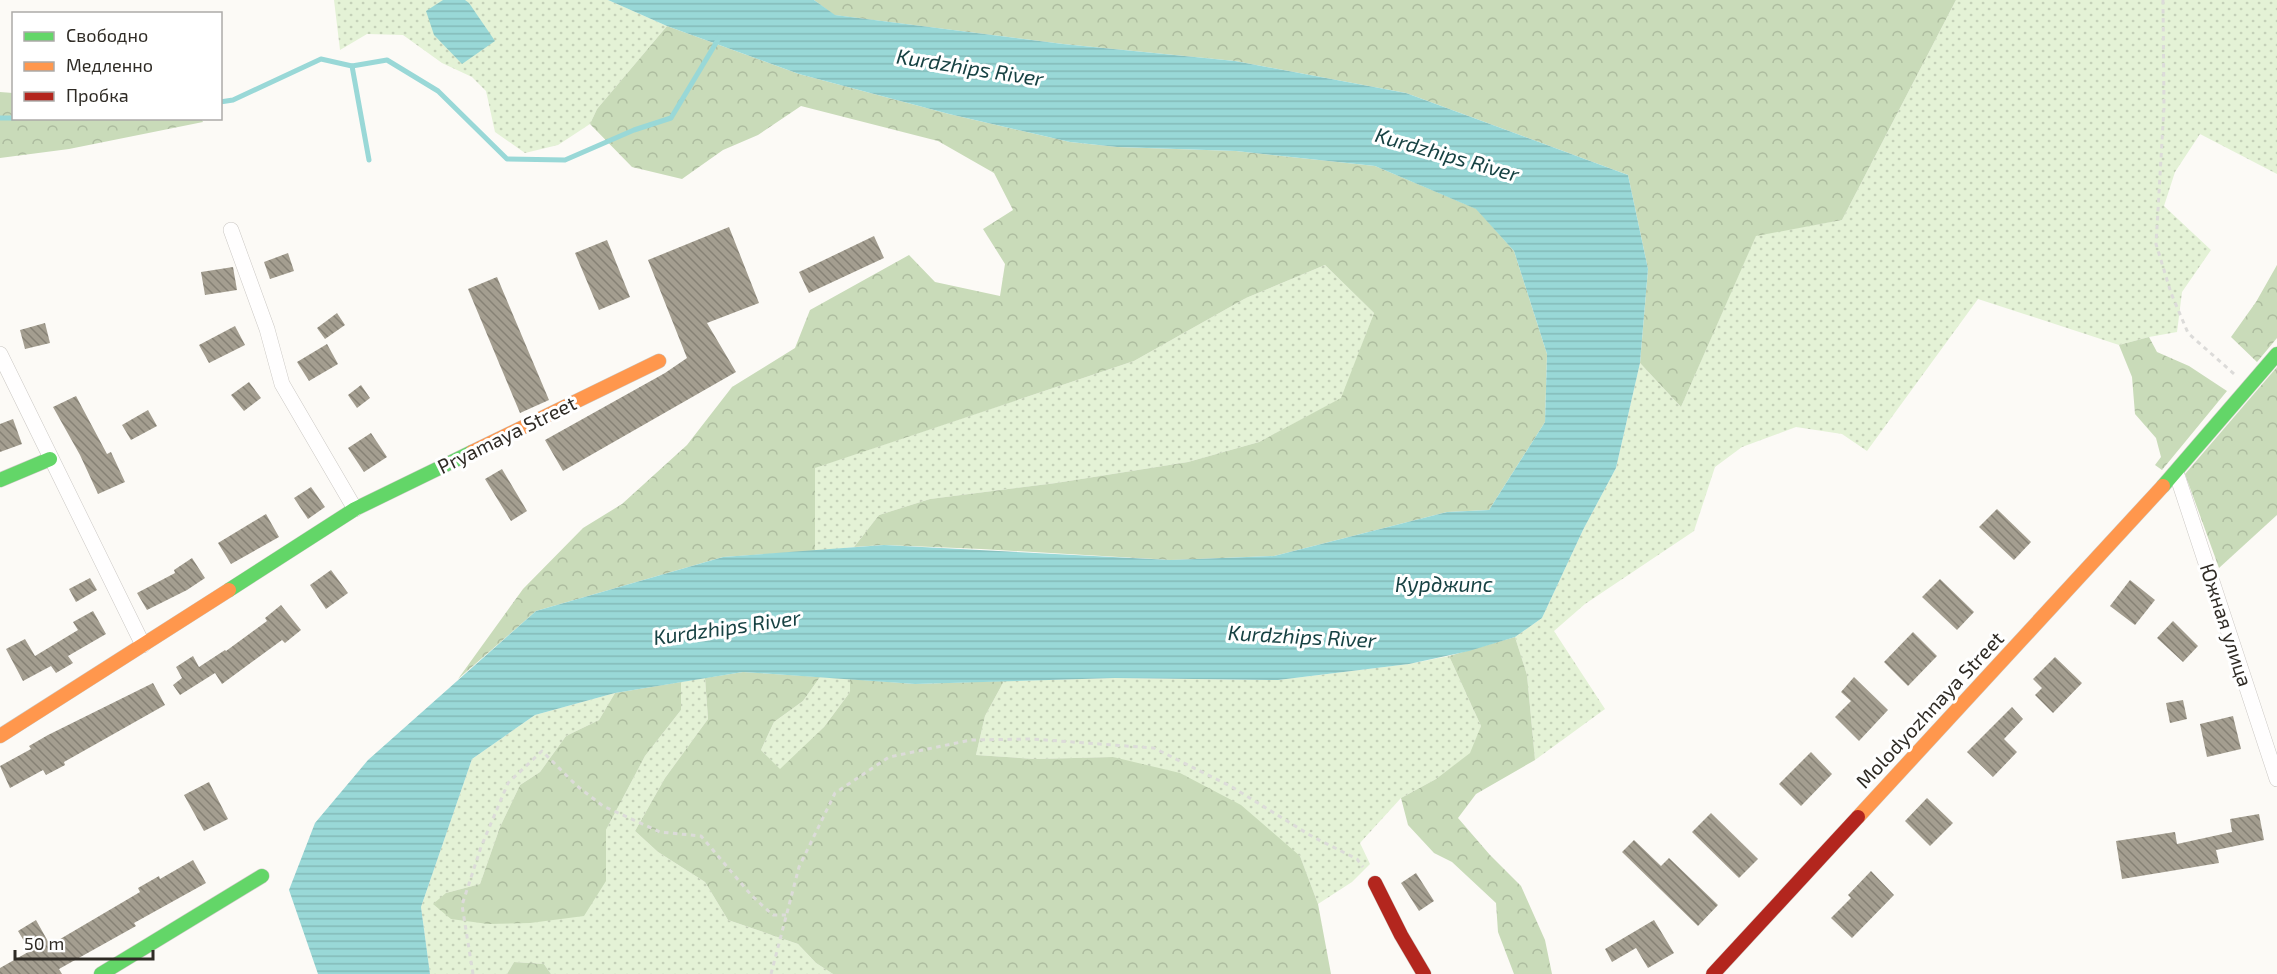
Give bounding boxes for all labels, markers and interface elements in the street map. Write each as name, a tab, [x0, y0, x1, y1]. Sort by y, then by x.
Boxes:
legend	[12, 12, 222, 120]
text: Свободно	[66, 24, 148, 46]
water label: Kurdzhips River	[895, 43, 1046, 91]
text: Медленно	[66, 54, 153, 76]
text: Пробка	[66, 84, 129, 106]
water label: Kurdzhips River	[1373, 121, 1523, 186]
street label: Pryamaya Street	[433, 390, 580, 478]
street label: Южная улица	[2195, 560, 2258, 690]
water label: Курджипс	[1395, 571, 1493, 596]
water label: Kurdzhips River	[651, 604, 803, 649]
water label: Kurdzhips River	[1227, 619, 1378, 652]
street label: Molodyozhnaya Street	[1850, 626, 2008, 793]
scale bar	[15, 923, 153, 961]
text: 50 m	[24, 932, 64, 954]

